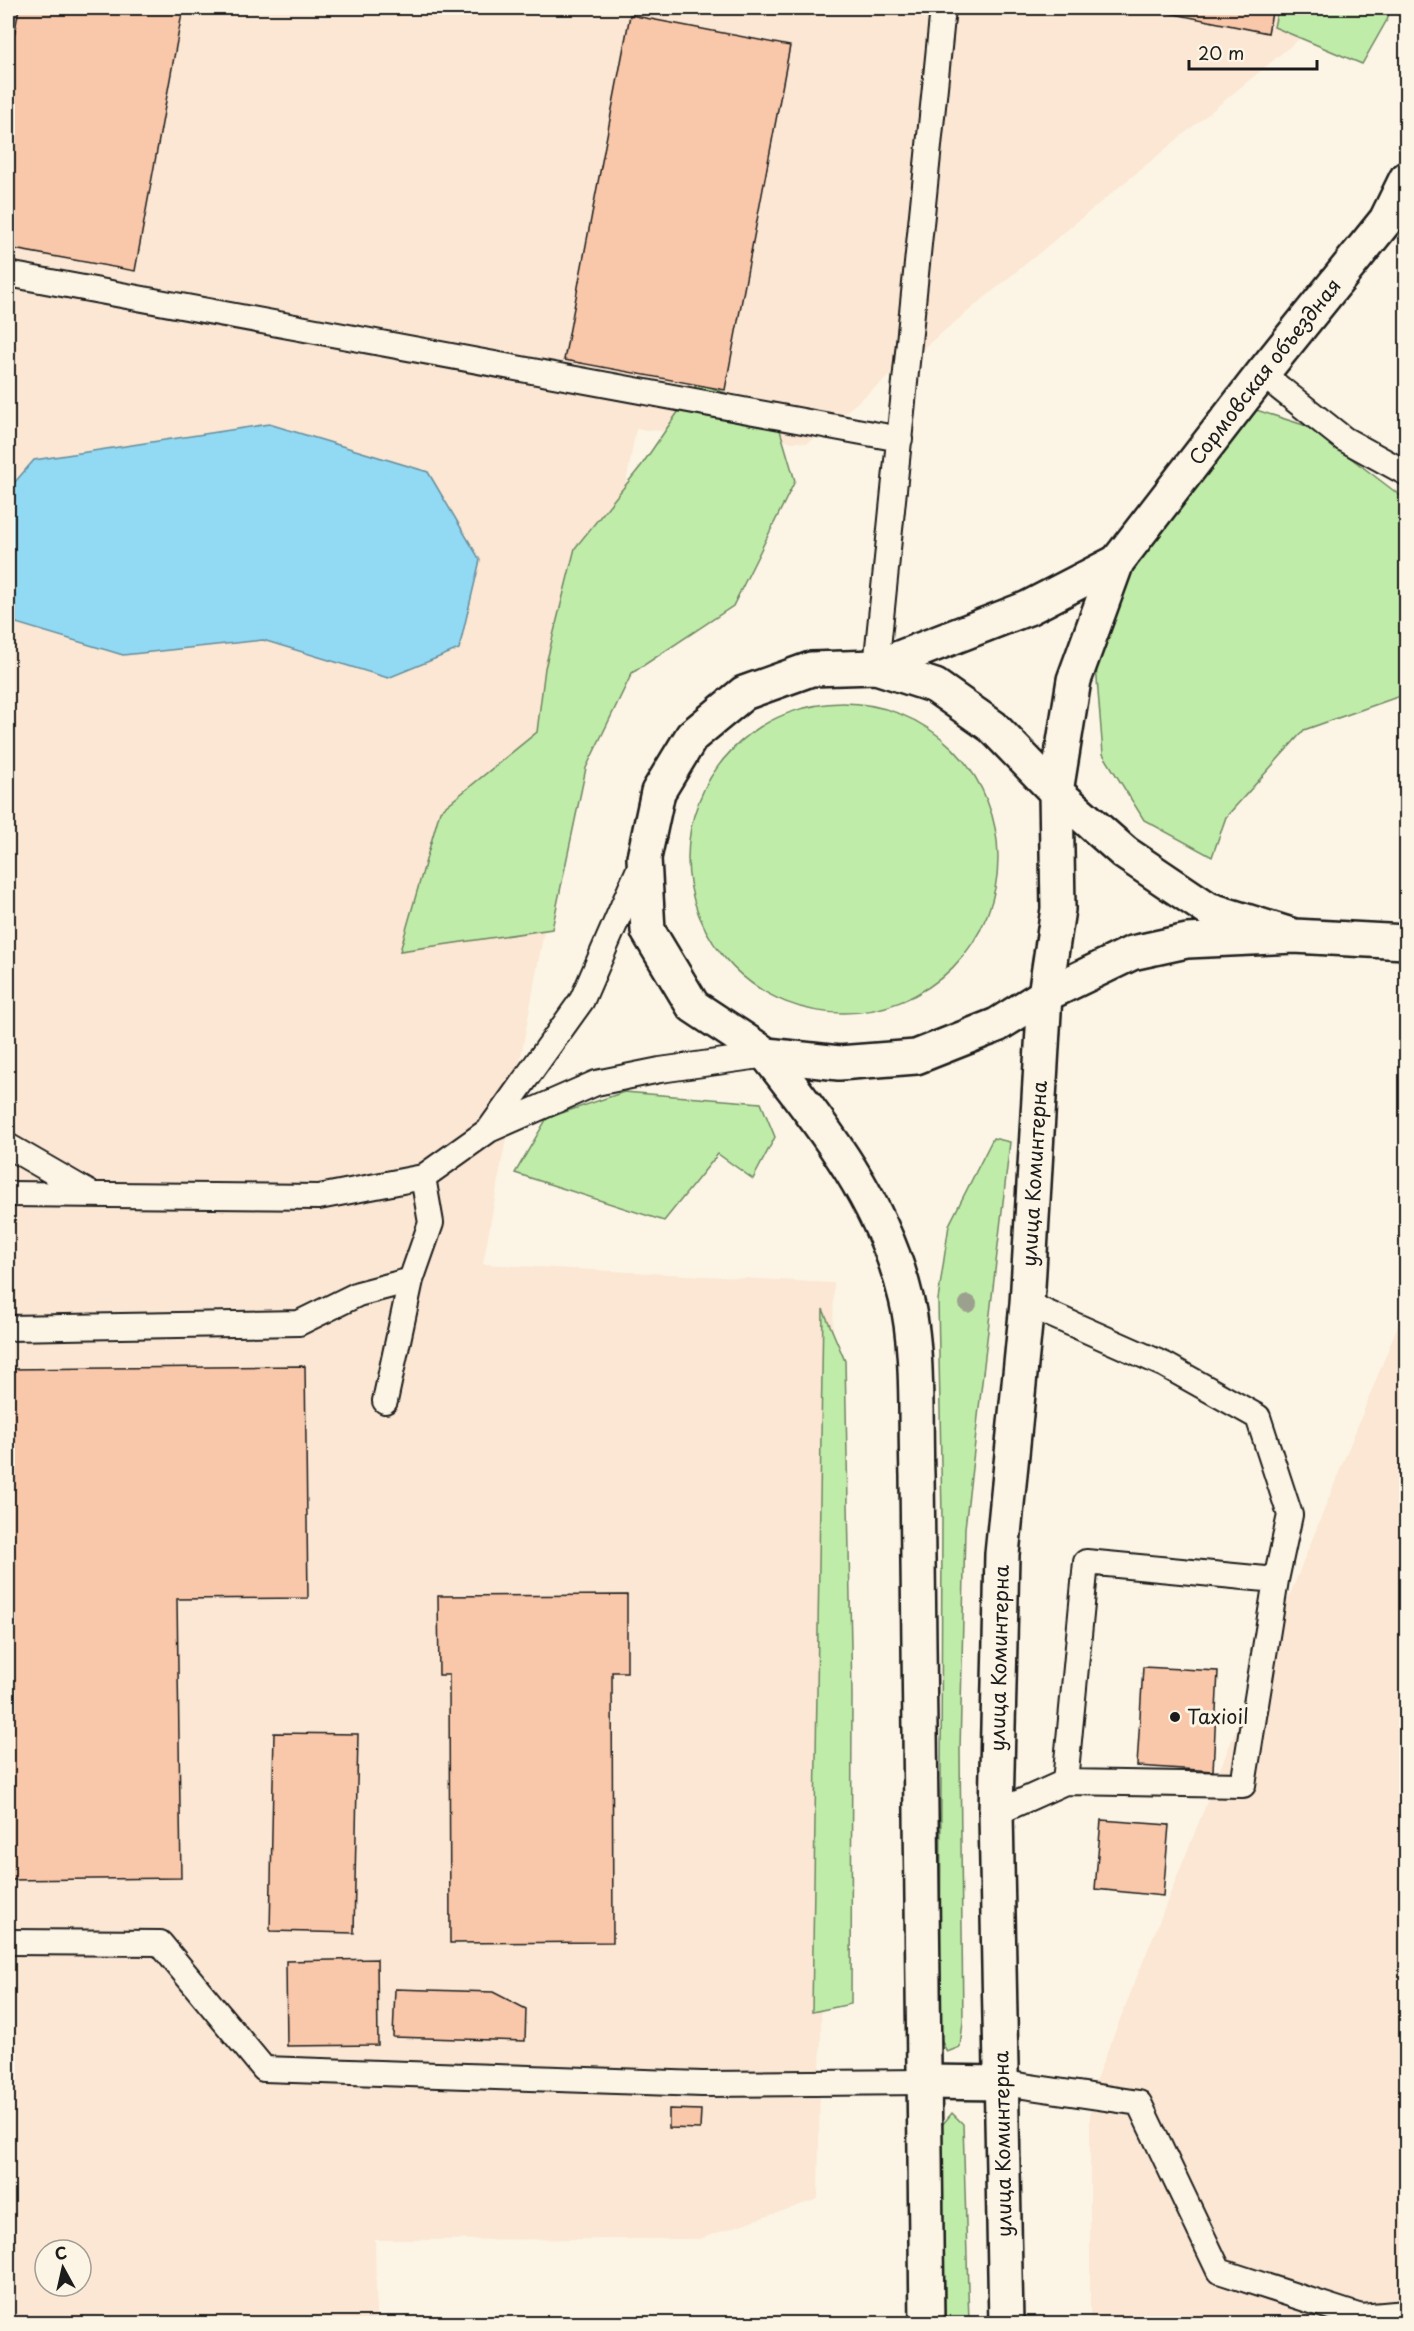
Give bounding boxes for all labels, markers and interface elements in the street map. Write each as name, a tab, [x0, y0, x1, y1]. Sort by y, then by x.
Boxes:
scale bar	[1189, 33, 1316, 71]
text: 20 m	[1198, 39, 1244, 66]
street label: Сормовская объездная	[1181, 271, 1347, 471]
street label: улица Коминтерна	[1013, 1079, 1054, 1267]
street label: улица Коминтерна	[981, 1564, 1016, 1752]
place label: Taxioil	[1187, 1701, 1249, 1731]
marker: Taxioil	[1168, 1710, 1182, 1724]
street label: улица Коминтерна	[985, 2050, 1019, 2237]
north arrow	[33, 2238, 93, 2298]
text: С	[53, 2239, 68, 2265]

